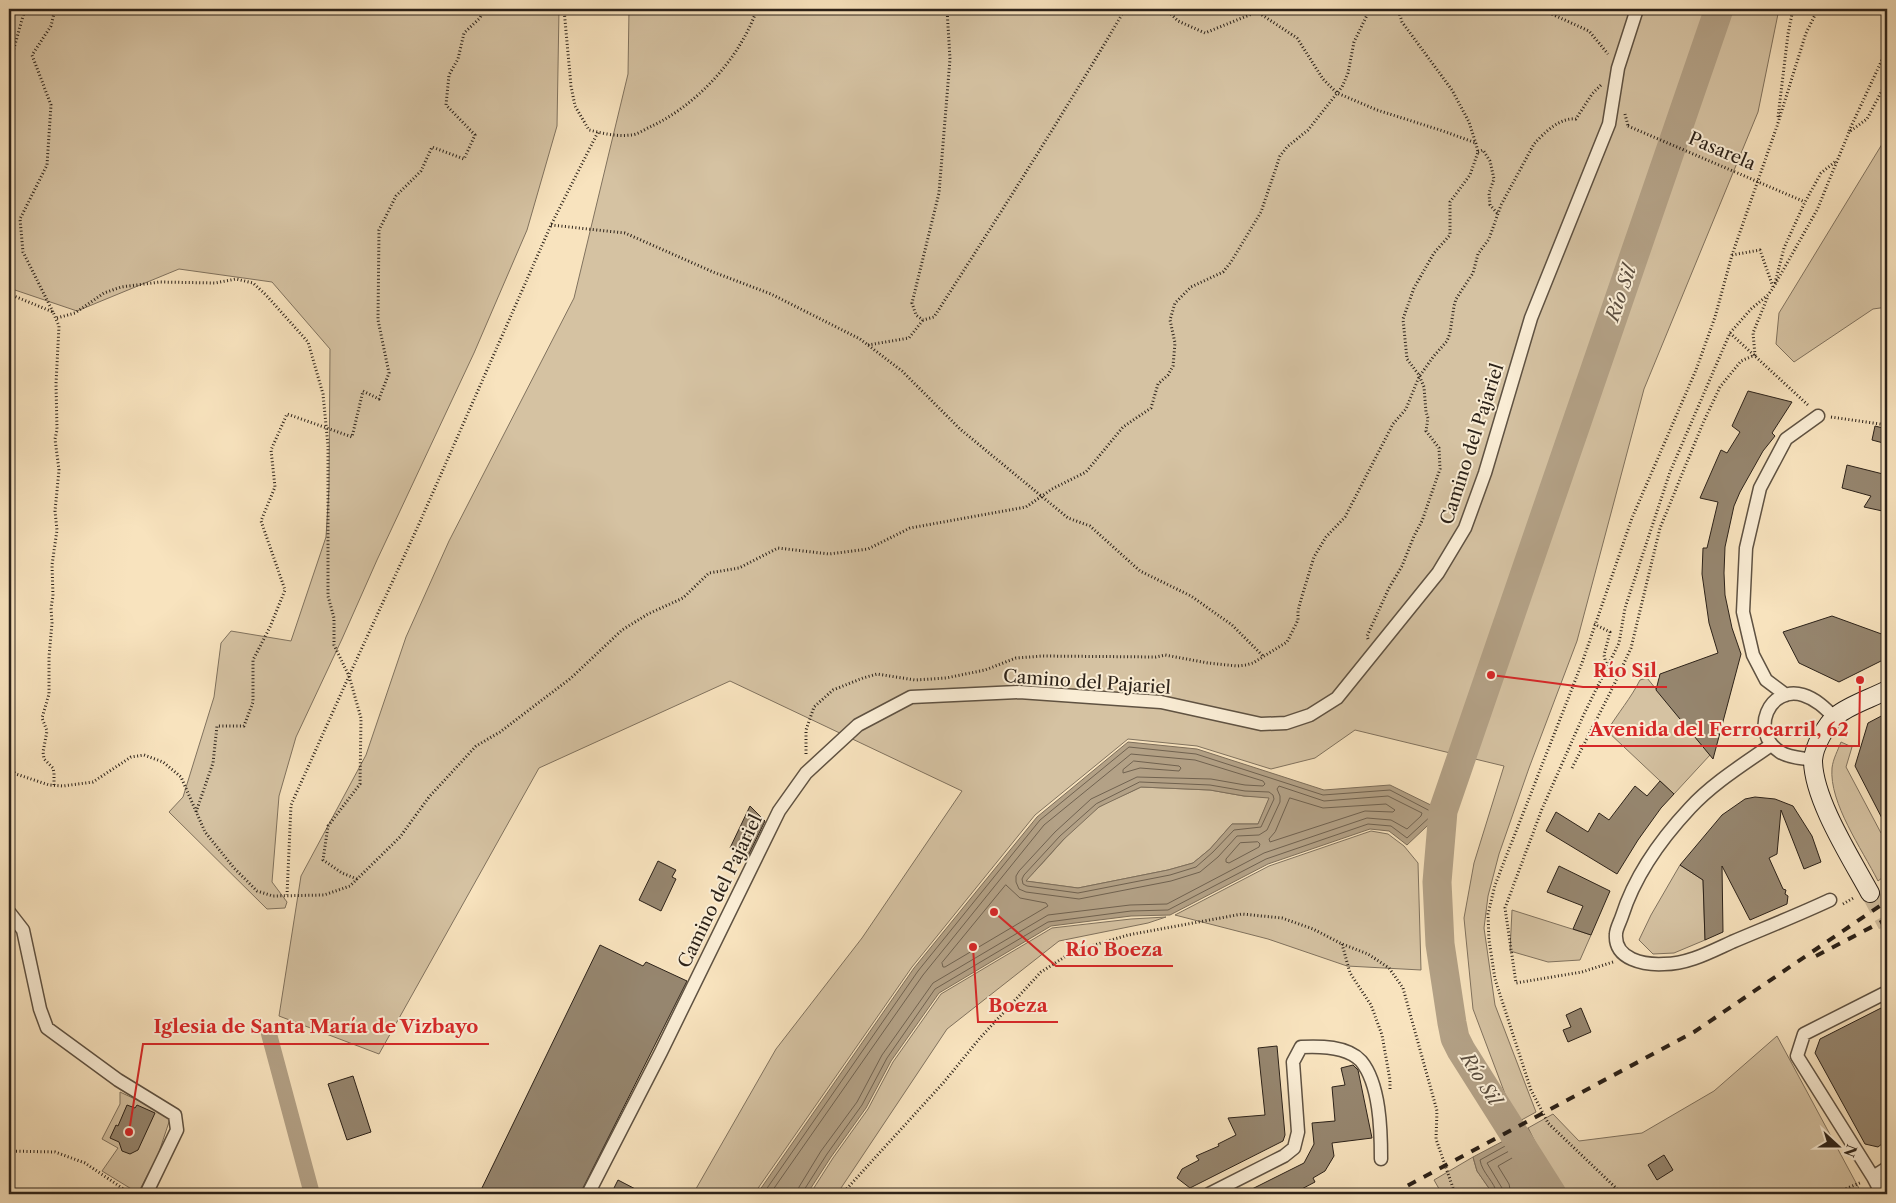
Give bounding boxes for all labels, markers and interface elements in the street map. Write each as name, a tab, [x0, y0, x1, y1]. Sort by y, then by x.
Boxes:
street label: Pasarela	[1685, 127, 1759, 175]
water label: Río Sil	[1600, 260, 1642, 326]
street label: Camino del Pajariel	[1436, 361, 1508, 527]
callout: Río Sil	[1583, 653, 1667, 687]
text: Río Sil	[1593, 659, 1657, 682]
street label: Camino del Pajariel	[1002, 665, 1172, 699]
callout: Avenida del Ferrocarril, 62	[1579, 712, 1859, 746]
text: Avenida del Ferrocarril, 62	[1588, 718, 1849, 741]
street label: Camino del Pajariel	[673, 811, 767, 971]
callout: Río Boeza	[1056, 932, 1173, 966]
text: Río Boeza	[1065, 938, 1164, 961]
callout: Boeza	[978, 988, 1058, 1022]
text: Boeza	[988, 994, 1049, 1017]
callout: Iglesia de Santa María de Vizbayo	[143, 1010, 489, 1044]
text: Iglesia de Santa María de Vizbayo	[154, 1015, 478, 1038]
water label: Río Sil	[1455, 1047, 1507, 1111]
north arrow	[1814, 1120, 1864, 1170]
text: N	[1840, 1142, 1861, 1160]

